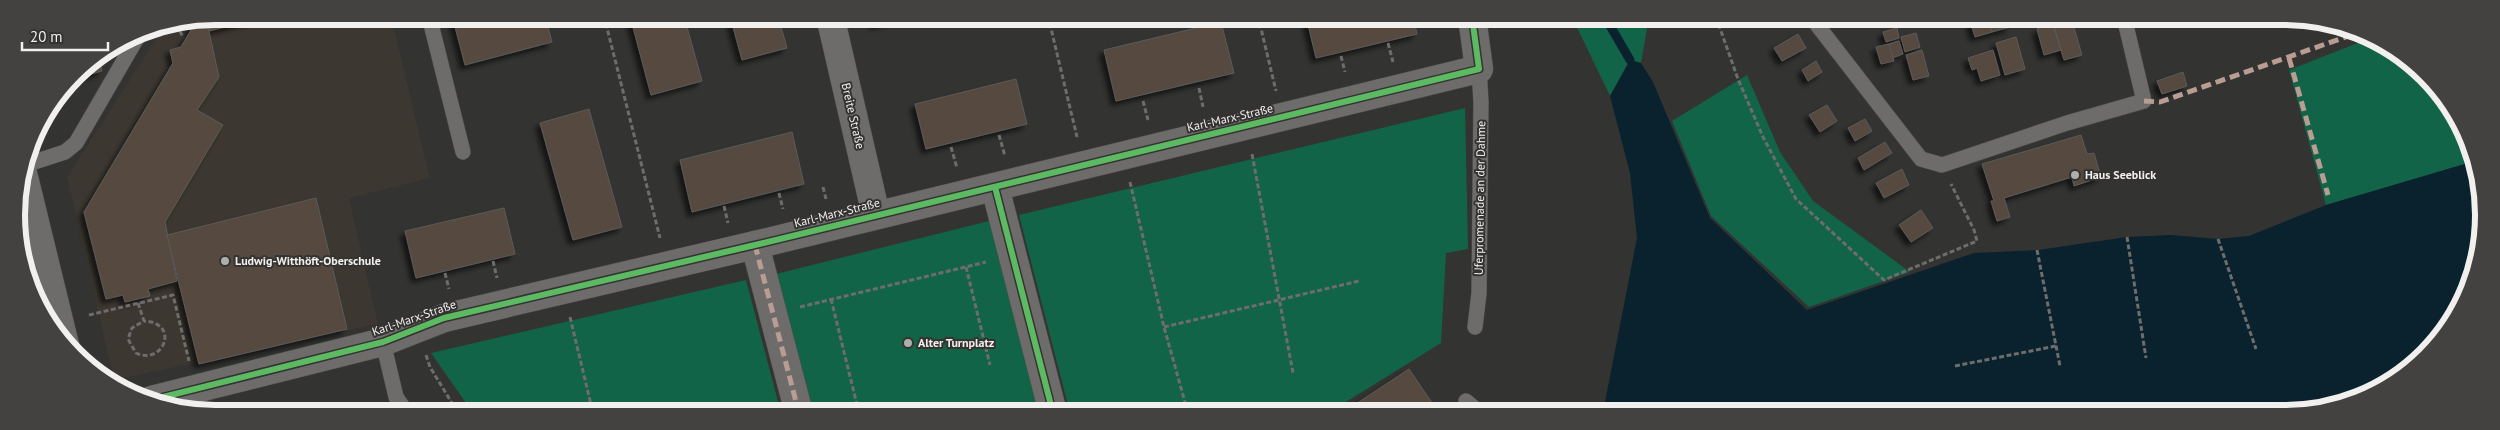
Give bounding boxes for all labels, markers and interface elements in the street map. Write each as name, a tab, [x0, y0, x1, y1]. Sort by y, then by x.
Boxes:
scale bar	[22, 20, 109, 52]
text: 20 m	[30, 27, 63, 46]
street label: Breite Straße	[839, 81, 868, 150]
street label: Karl-Marx-Straße	[1185, 100, 1274, 135]
street label: Uferpromenade an der Dahme	[1471, 121, 1488, 275]
place label: Haus Seeblick	[2085, 167, 2156, 182]
marker: Haus Seeblick	[2069, 169, 2081, 181]
street label: Karl-Marx-Straße	[792, 195, 881, 230]
place label: Ludwig-Witthöft-Oberschule	[235, 253, 381, 268]
marker: Ludwig-Witthöft-Oberschule	[219, 255, 231, 267]
street label: Karl-Marx-Straße	[370, 296, 458, 339]
place label: Alter Turnplatz	[918, 335, 995, 350]
marker: Alter Turnplatz	[902, 337, 914, 349]

